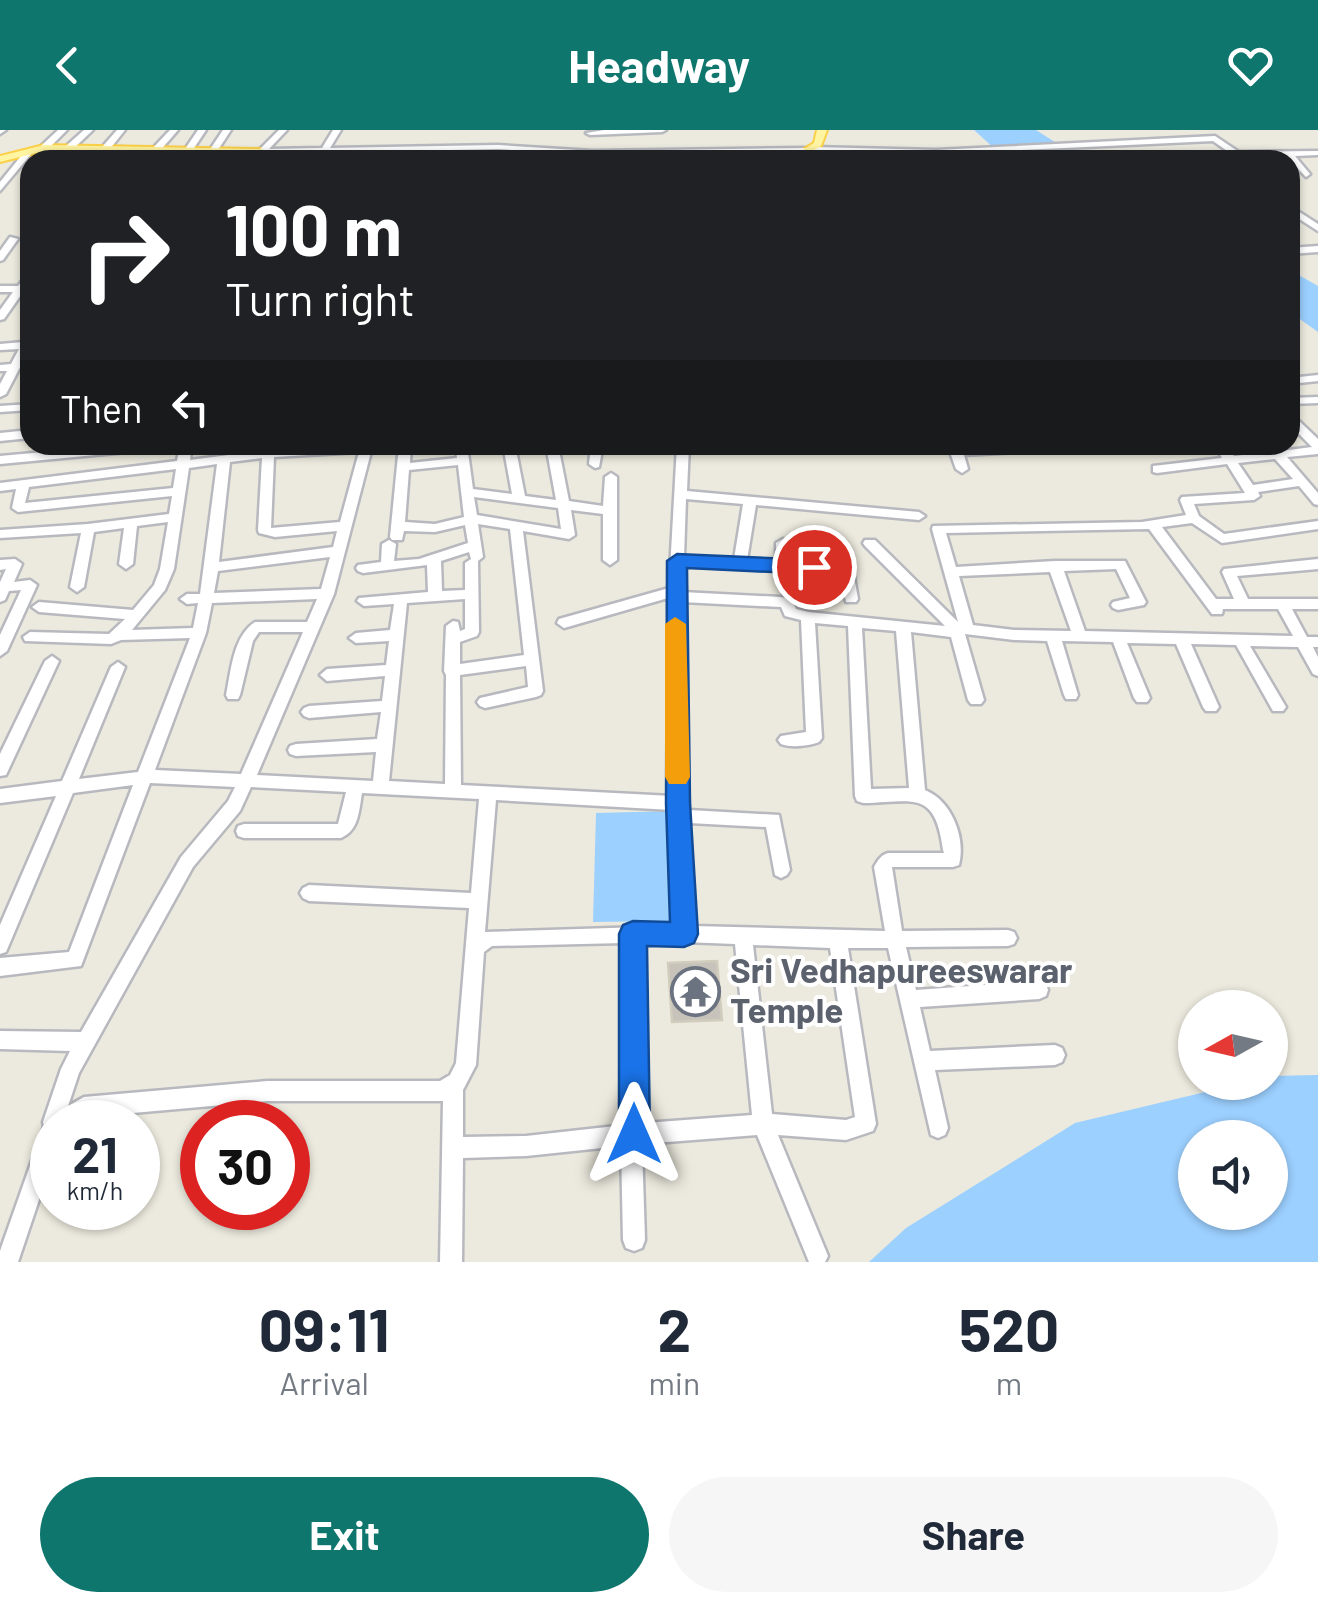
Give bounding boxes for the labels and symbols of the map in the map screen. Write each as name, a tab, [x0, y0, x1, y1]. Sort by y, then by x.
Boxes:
pin	[772, 525, 857, 610]
place label: Sri Vedhapureeswarar Temple	[730, 948, 1073, 1030]
temple icon: Sri Vedhapureeswarar Temple	[669, 965, 721, 1017]
north arrow	[1178, 990, 1288, 1100]
position arrow	[582, 1082, 686, 1186]
speed limit sign: 30	[180, 1100, 310, 1230]

